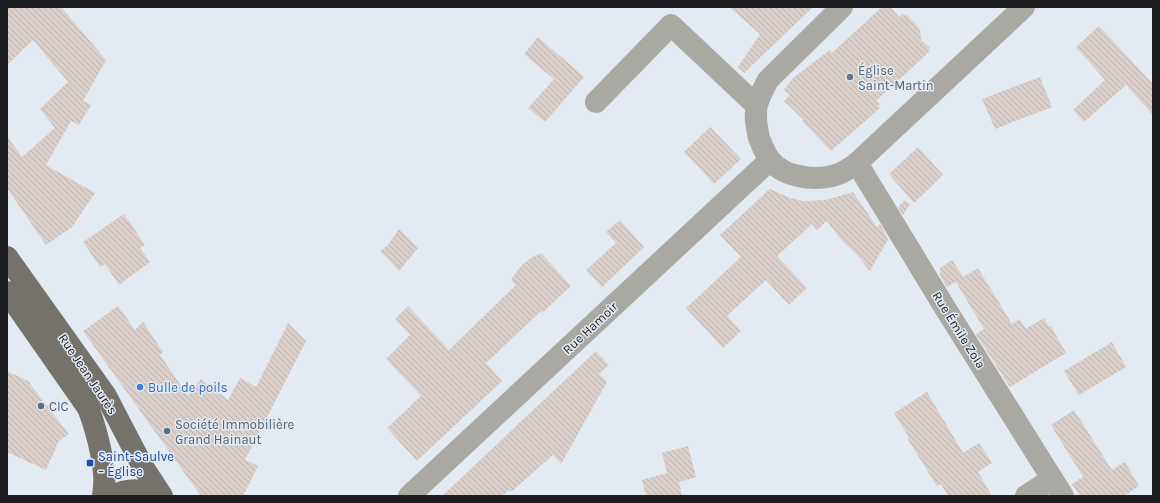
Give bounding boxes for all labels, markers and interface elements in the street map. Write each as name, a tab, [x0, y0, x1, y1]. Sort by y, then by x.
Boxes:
place label: Église Saint-Martin	[858, 61, 934, 93]
marker: Église Saint-Martin	[845, 72, 855, 82]
street label: Rue Émile Zola	[929, 288, 990, 371]
street label: Rue Hamoir	[560, 299, 621, 357]
street label: Rue Jean Jaurès	[55, 331, 121, 417]
place label: Bulle de poils	[148, 380, 228, 395]
marker: Bulle de poils	[135, 382, 145, 392]
place label: CIC	[49, 399, 69, 414]
marker: CIC	[36, 401, 46, 411]
place label: Société Immobilière Grand Hainaut	[175, 417, 294, 447]
marker: Société Immobilière Grand Hainaut	[162, 426, 172, 436]
place label: Saint-Saulve – Église	[98, 449, 174, 479]
marker: Saint-Saulve – Église	[85, 458, 95, 468]

